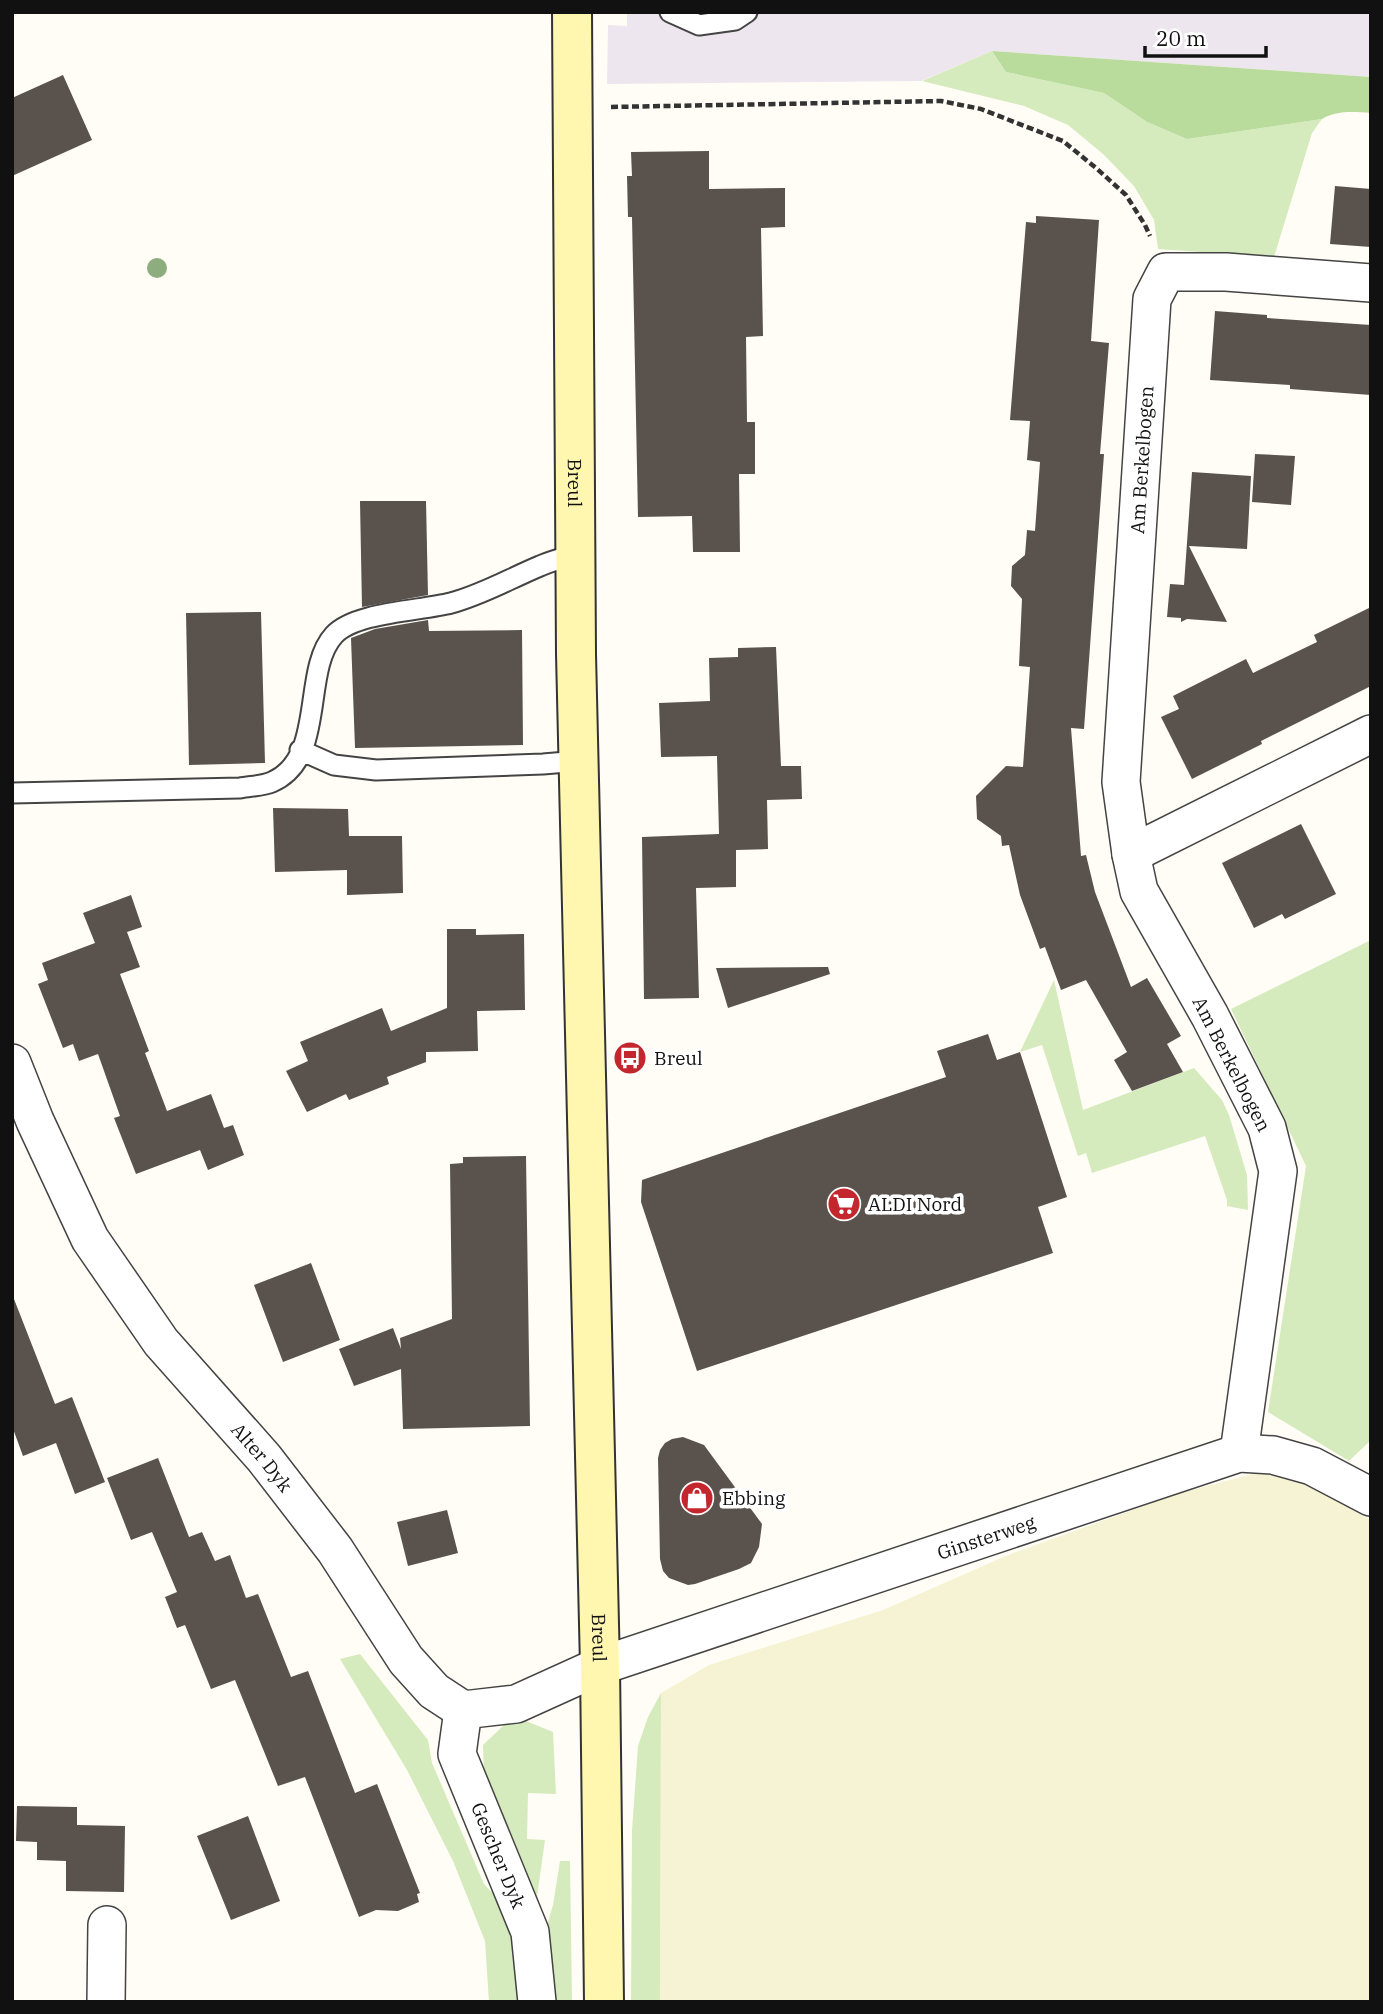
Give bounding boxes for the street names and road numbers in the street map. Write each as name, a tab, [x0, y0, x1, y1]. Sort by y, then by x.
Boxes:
street label: Am Berkelbogen	[1125, 385, 1158, 535]
street label: Breul	[563, 459, 587, 508]
street label: Am Berkelbogen	[1188, 992, 1276, 1136]
street label: Alter Dyk	[226, 1418, 298, 1497]
street label: Ginsterweg	[934, 1510, 1039, 1565]
street label: Breul	[587, 1613, 612, 1663]
street label: Gescher Dyk	[466, 1799, 531, 1912]

